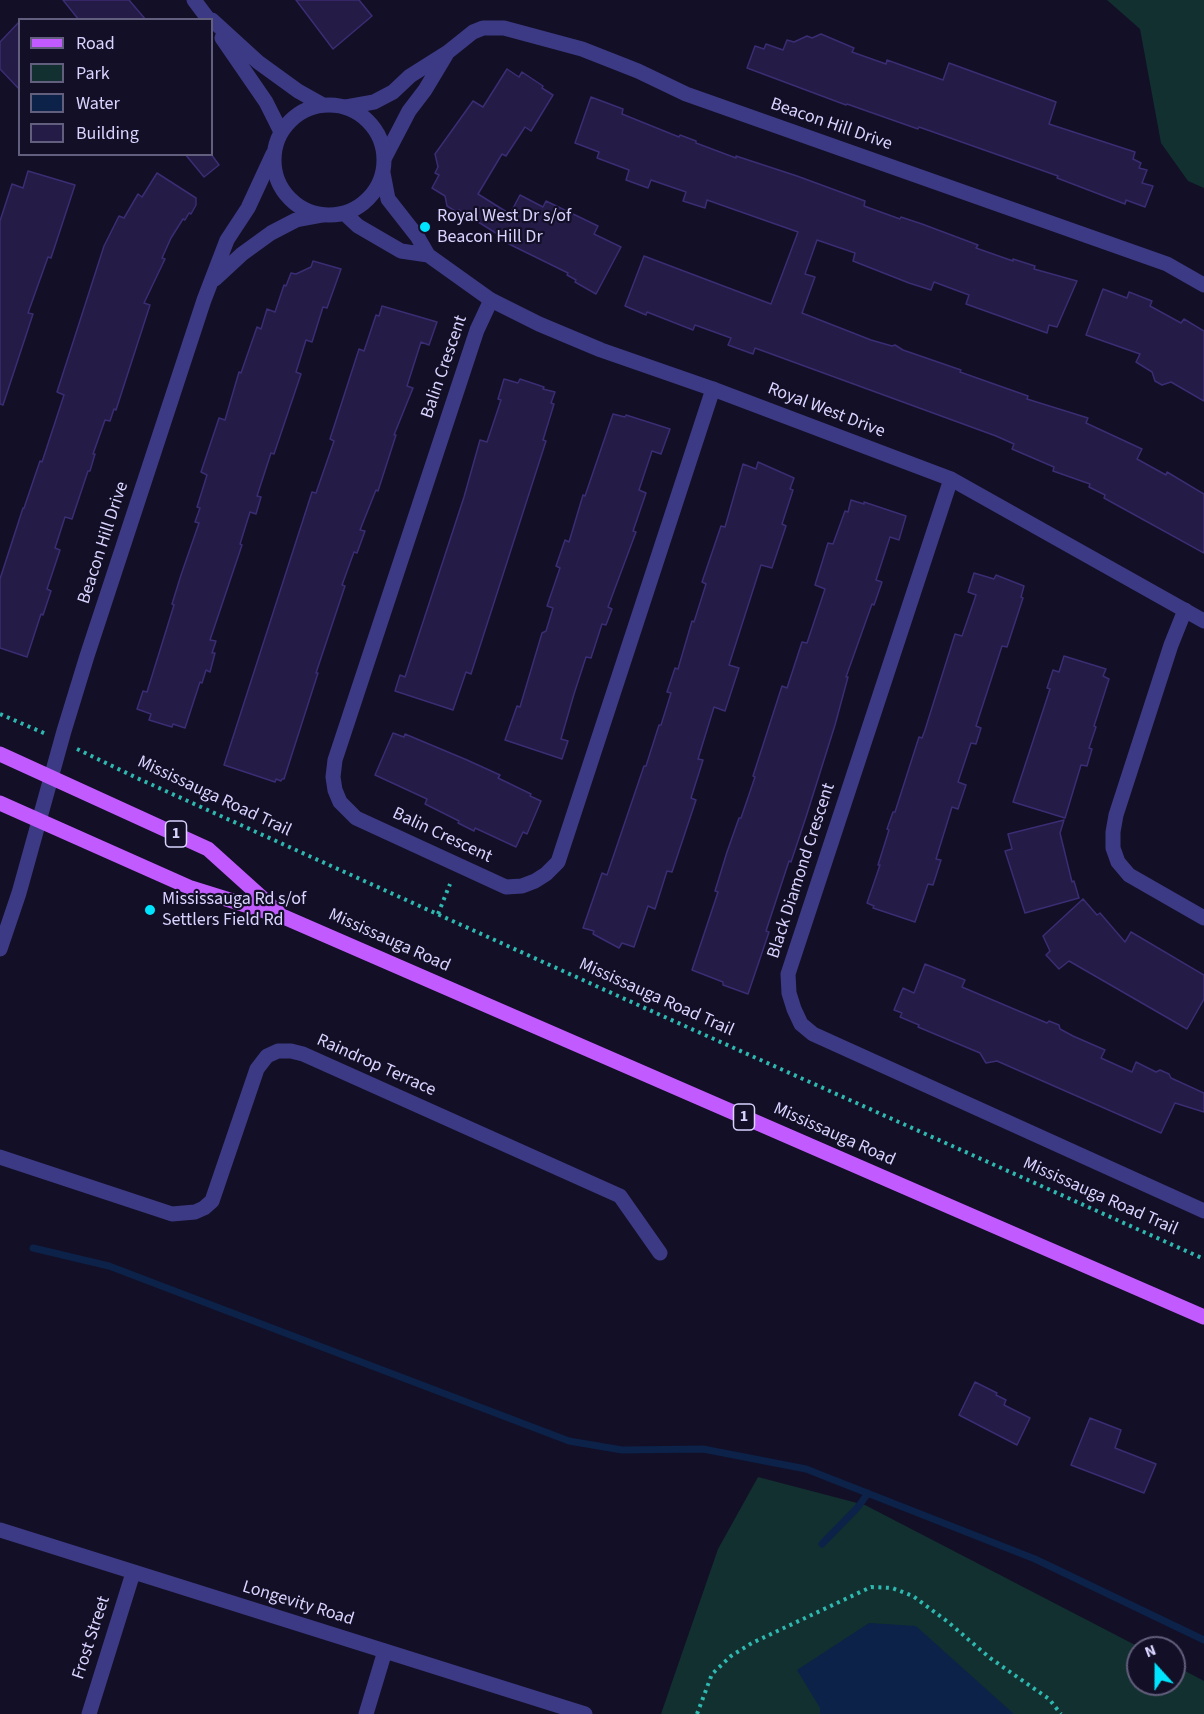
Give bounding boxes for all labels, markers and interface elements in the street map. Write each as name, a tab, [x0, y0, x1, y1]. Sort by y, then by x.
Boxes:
legend	[18, 18, 213, 156]
text: Road	[76, 31, 115, 56]
text: Park	[76, 61, 110, 86]
text: Water	[76, 91, 120, 116]
street label: Beacon Hill Drive	[767, 94, 895, 156]
text: Building	[76, 121, 139, 146]
place label: Royal West Dr s/of Beacon Hill Dr	[437, 206, 571, 248]
marker: Royal West Dr s/of Beacon Hill Dr	[418, 220, 432, 234]
street label: Balin Crescent	[417, 313, 473, 421]
street label: Royal West Drive	[764, 379, 888, 443]
street label: Beacon Hill Drive	[74, 479, 134, 607]
street label: Mississauga Road Trail	[134, 752, 294, 842]
street label: Black Diamond Crescent	[763, 781, 841, 961]
street label: Balin Crescent	[389, 803, 495, 869]
road number: 1	[166, 821, 186, 847]
place label: Mississauga Rd s/of Settlers Field Rd	[162, 889, 306, 932]
marker: Mississauga Rd s/of Settlers Field Rd	[143, 903, 157, 917]
street label: Mississauga Road	[325, 904, 453, 978]
street label: Mississauga Road Trail	[575, 954, 737, 1042]
street label: Raindrop Terrace	[313, 1030, 439, 1102]
street label: Mississauga Road	[770, 1098, 898, 1172]
road number: 1	[734, 1104, 754, 1130]
street label: Mississauga Road Trail	[1019, 1153, 1181, 1241]
street label: Longevity Road	[240, 1577, 356, 1631]
street label: Frost Street	[68, 1594, 116, 1682]
north arrow	[1126, 1636, 1186, 1696]
text: N	[1141, 1639, 1159, 1663]

